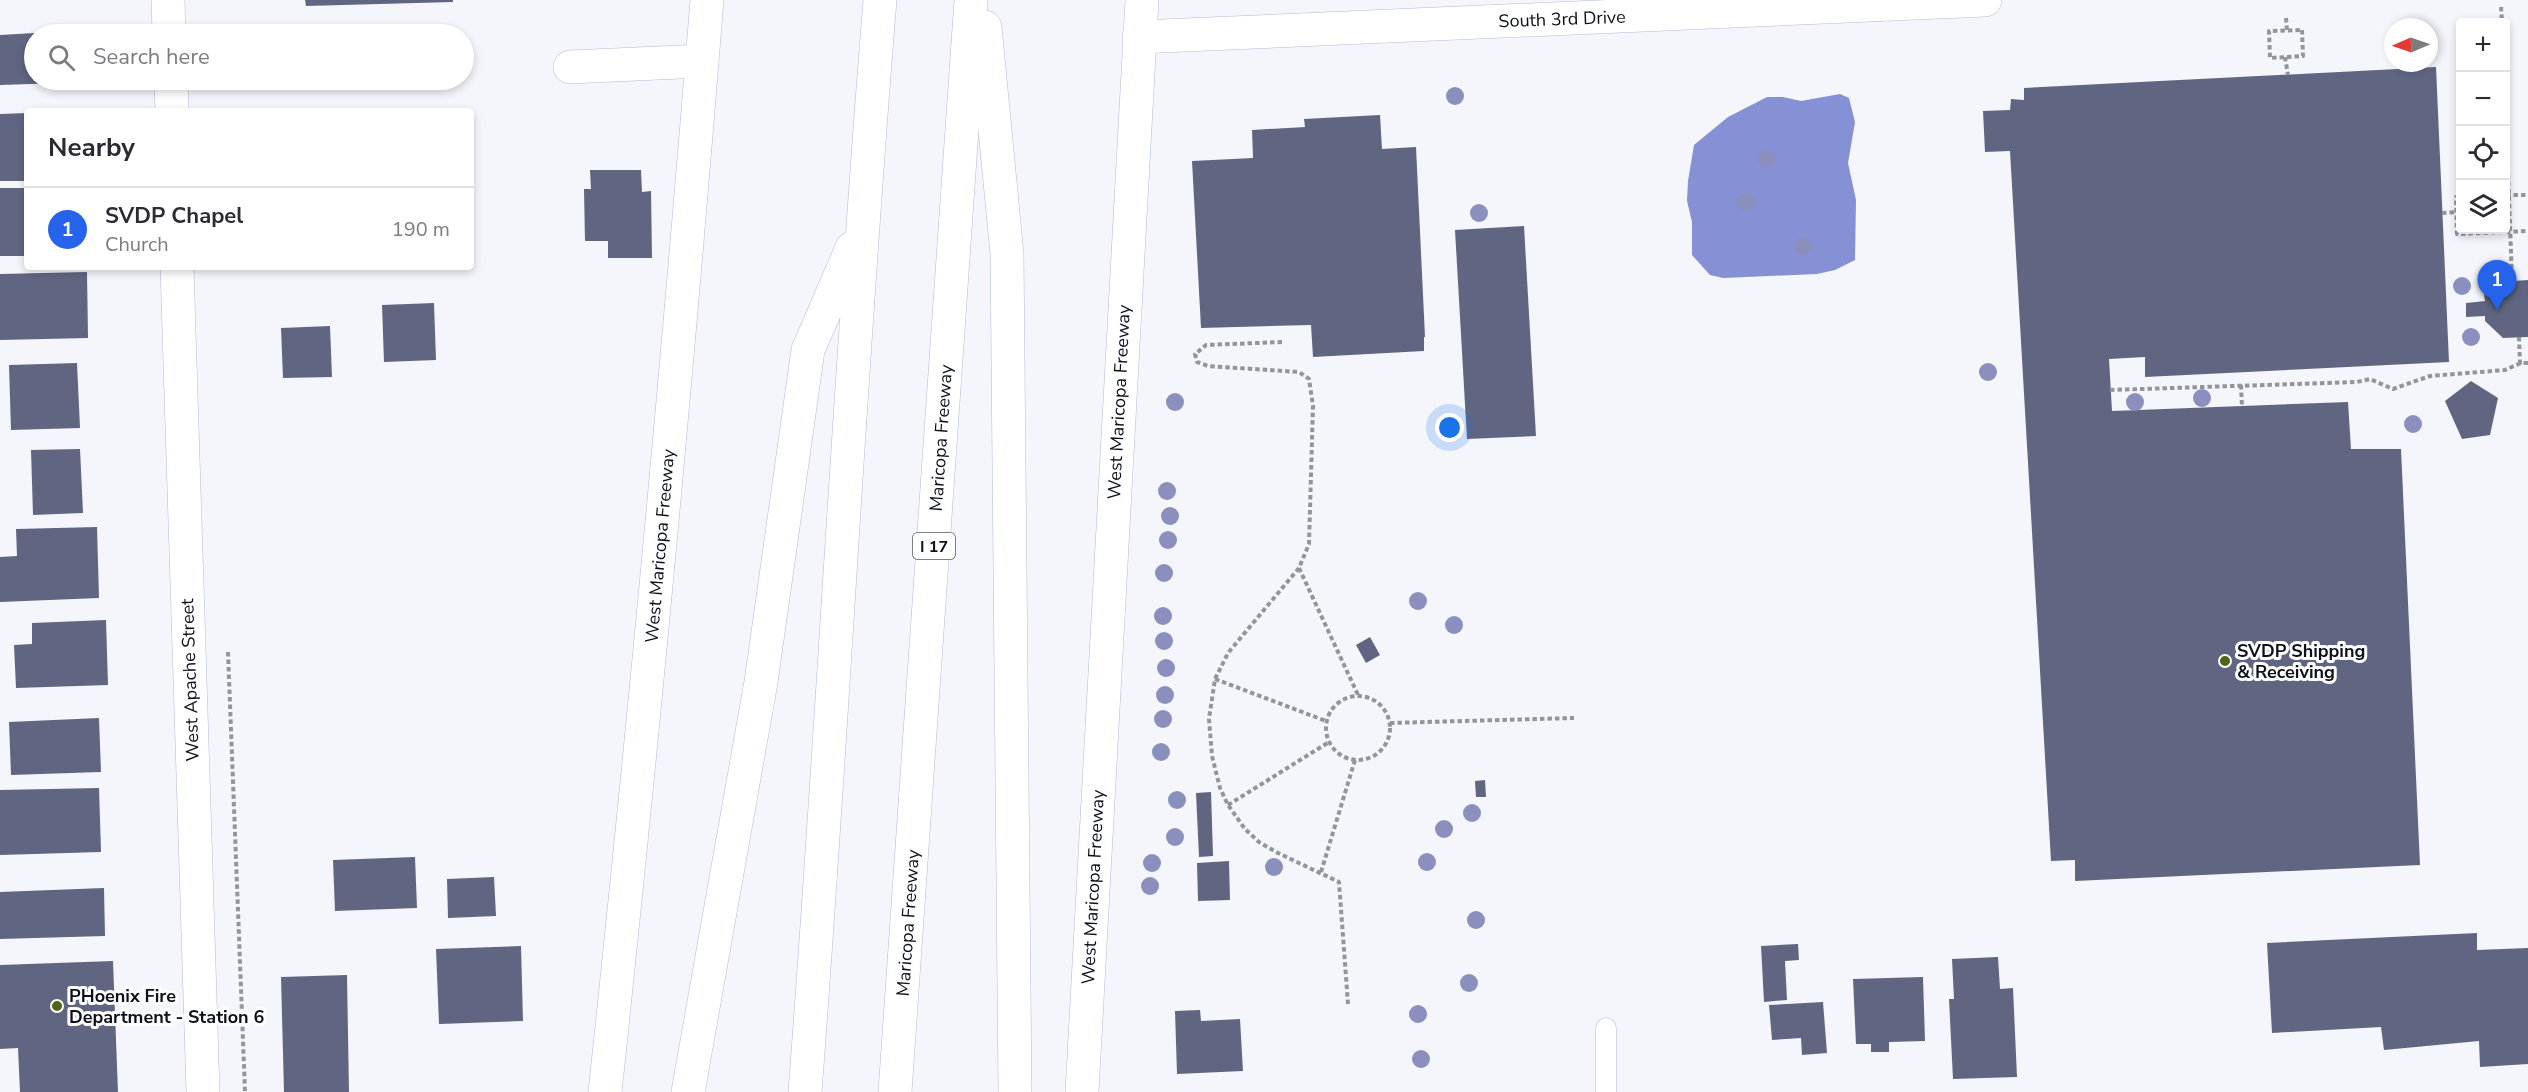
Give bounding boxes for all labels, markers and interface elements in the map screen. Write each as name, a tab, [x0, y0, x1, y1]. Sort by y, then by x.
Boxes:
street label: South 3rd Drive	[1498, 5, 1626, 33]
north arrow	[2384, 18, 2438, 72]
map controls	[2456, 18, 2510, 234]
button: +	[2456, 18, 2510, 72]
search box	[24, 24, 474, 90]
icon: search	[45, 41, 78, 74]
text: Search here	[93, 42, 210, 72]
button: −	[2456, 72, 2510, 126]
button: locate	[2456, 126, 2510, 180]
text: Nearby	[48, 130, 135, 165]
button: layers	[2456, 180, 2510, 234]
text: SVDP Chapel	[105, 201, 243, 231]
text: 1	[62, 216, 74, 243]
text: 190 m	[392, 216, 450, 243]
text: Church	[105, 231, 169, 258]
pin: 1	[2478, 260, 2516, 310]
street label: West Maricopa Freeway	[1102, 303, 1136, 500]
street label: Maricopa Freeway	[924, 363, 958, 512]
your location	[1435, 413, 1464, 442]
street label: West Maricopa Freeway	[640, 447, 681, 644]
road number: I 17	[913, 533, 955, 559]
street label: West Apache Street	[175, 598, 205, 762]
place label: SVDP Shipping & Receiving	[2237, 639, 2365, 684]
marker: SVDP Shipping & Receiving	[2218, 654, 2232, 668]
street label: West Maricopa Freeway	[1076, 788, 1110, 985]
street label: Maricopa Freeway	[891, 848, 925, 997]
place label: PHoenix Fire Department - Station 6	[69, 984, 264, 1029]
marker: PHoenix Fire Department - Station 6	[50, 999, 64, 1013]

